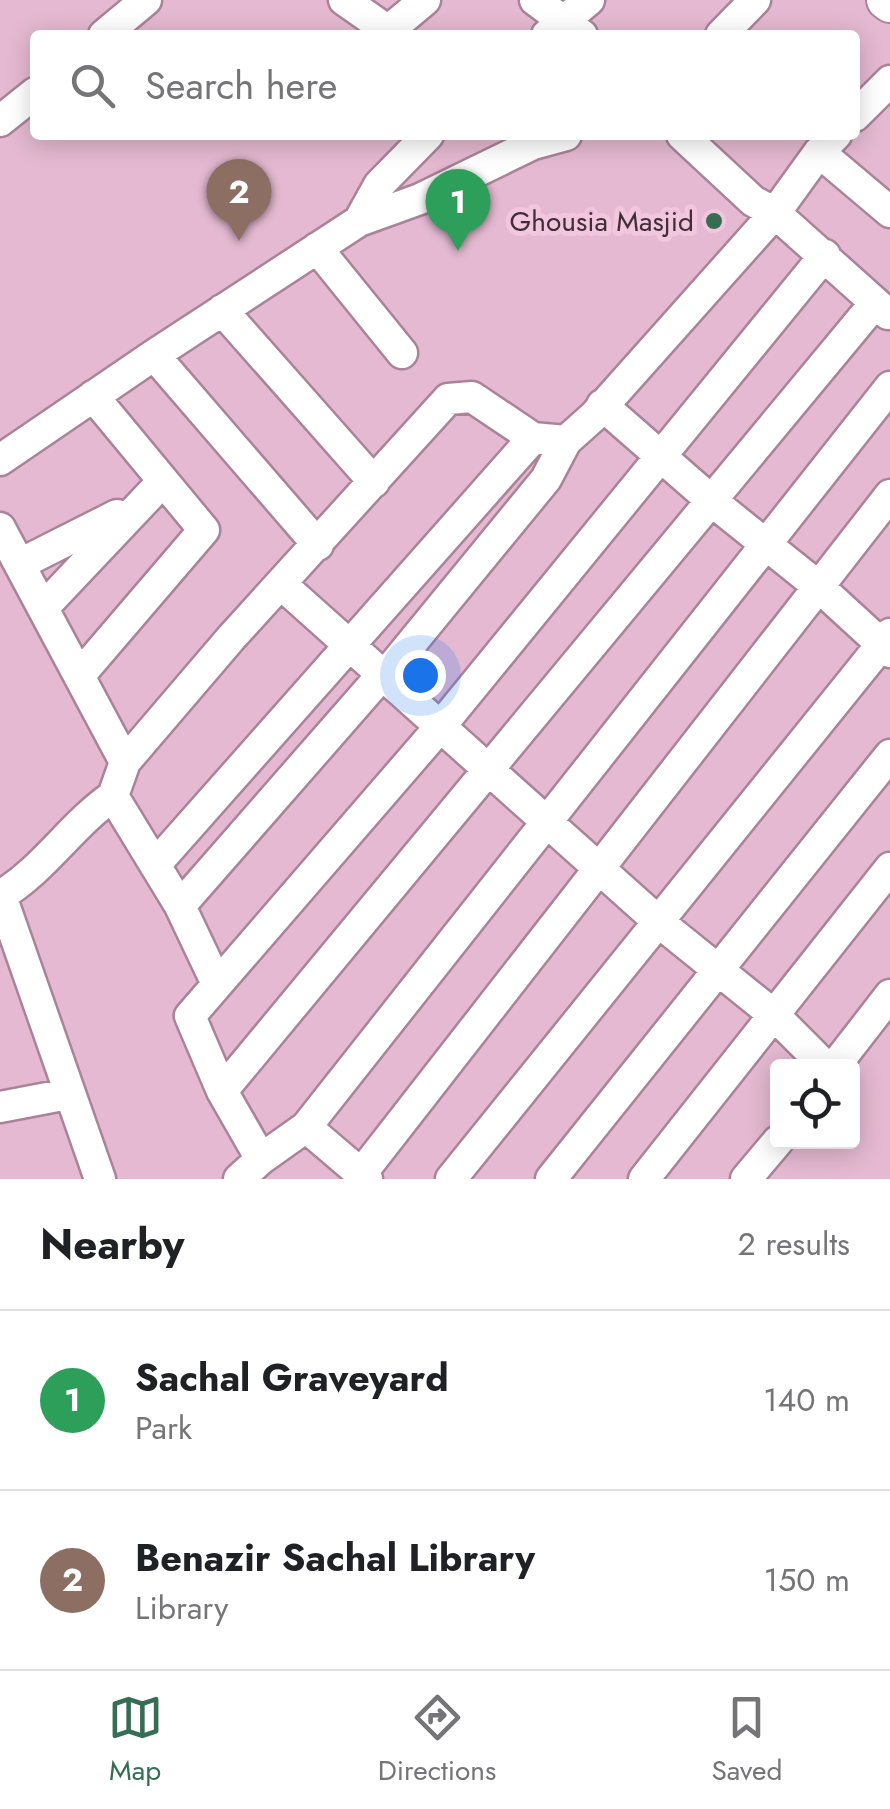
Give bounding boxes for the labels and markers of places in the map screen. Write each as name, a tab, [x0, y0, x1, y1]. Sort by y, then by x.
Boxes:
pin: 2	[206, 158, 272, 241]
pin: 1	[426, 168, 490, 251]
place label: Ghousia Masjid	[510, 201, 694, 242]
marker: Ghousia Masjid	[703, 210, 725, 232]

